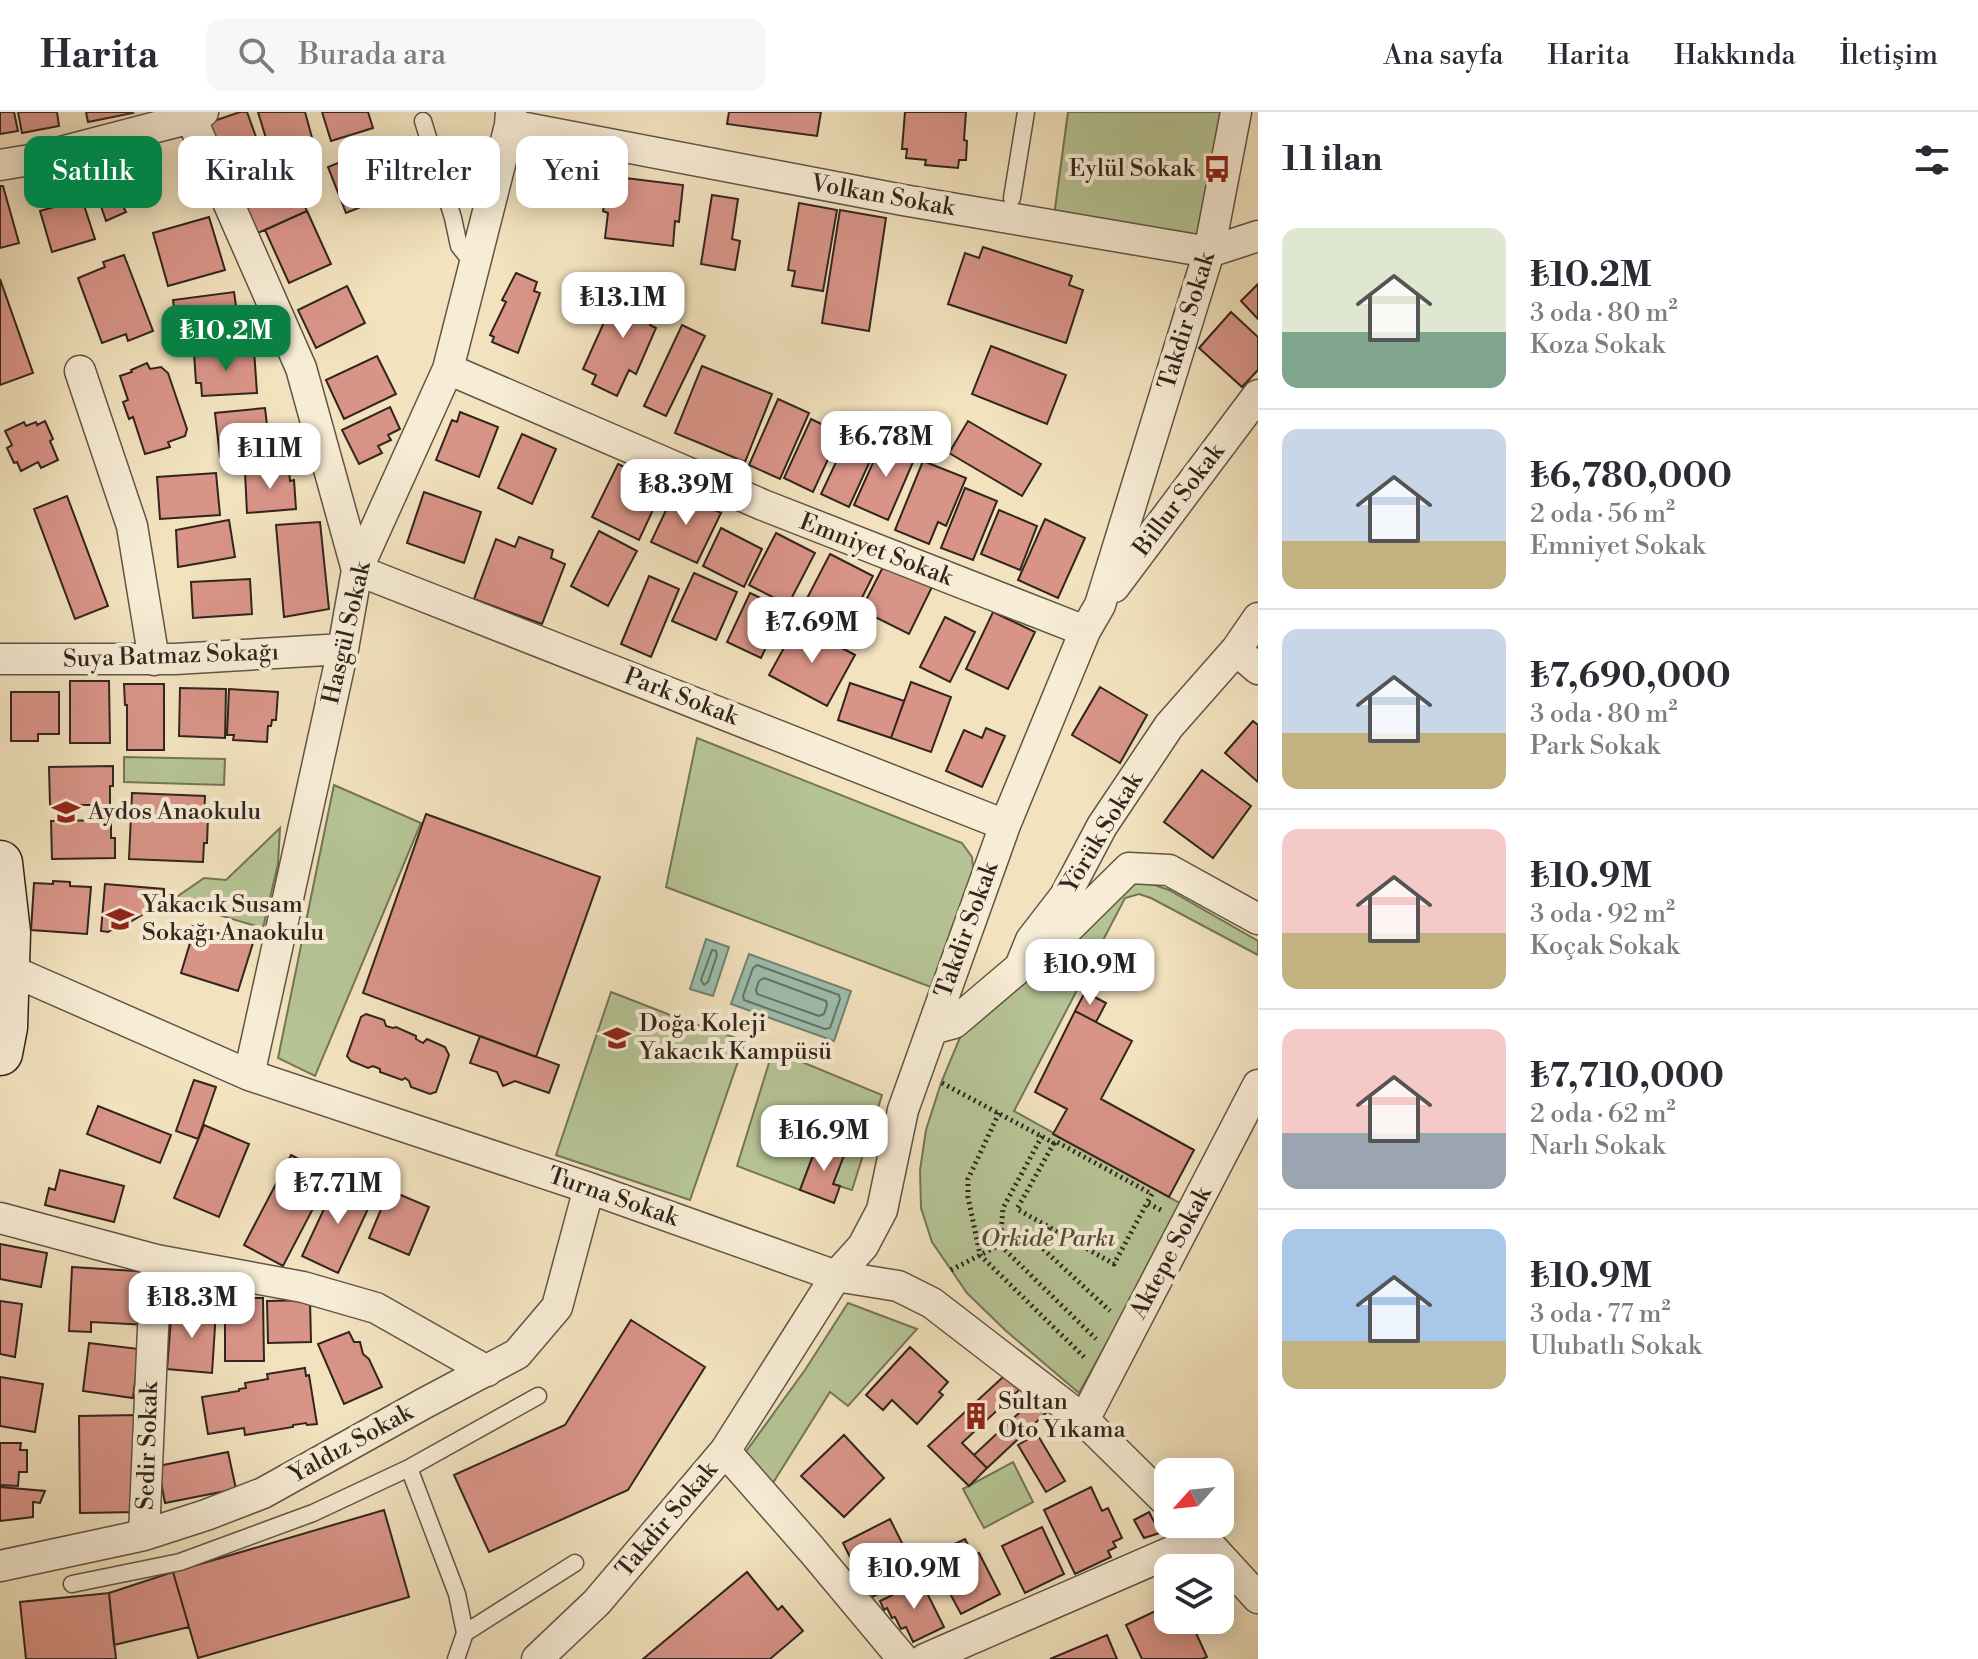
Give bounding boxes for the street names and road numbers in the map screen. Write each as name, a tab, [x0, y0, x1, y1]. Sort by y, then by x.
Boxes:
street label: Volkan Sokak	[808, 168, 959, 224]
street label: Takdir Sokak	[1152, 247, 1223, 393]
street label: Billur Sokak	[1126, 437, 1232, 563]
street label: Emniyet Sokak	[795, 507, 958, 594]
street label: Hasgül Sokak	[316, 557, 378, 707]
street label: Suya Batmaz Sokağı	[62, 637, 280, 675]
street label: Park Sokak	[620, 661, 744, 733]
street label: Yörük Sokak	[1053, 766, 1150, 900]
street label: Takdir Sokak	[929, 857, 1006, 1002]
street label: Turna Sokak	[544, 1161, 684, 1234]
street label: Aktepe Sokak	[1123, 1180, 1219, 1325]
street label: Sedir Sokak	[131, 1380, 165, 1510]
street label: Yaldız Sokak	[282, 1397, 419, 1491]
street label: Takdir Sokak	[610, 1455, 725, 1584]

